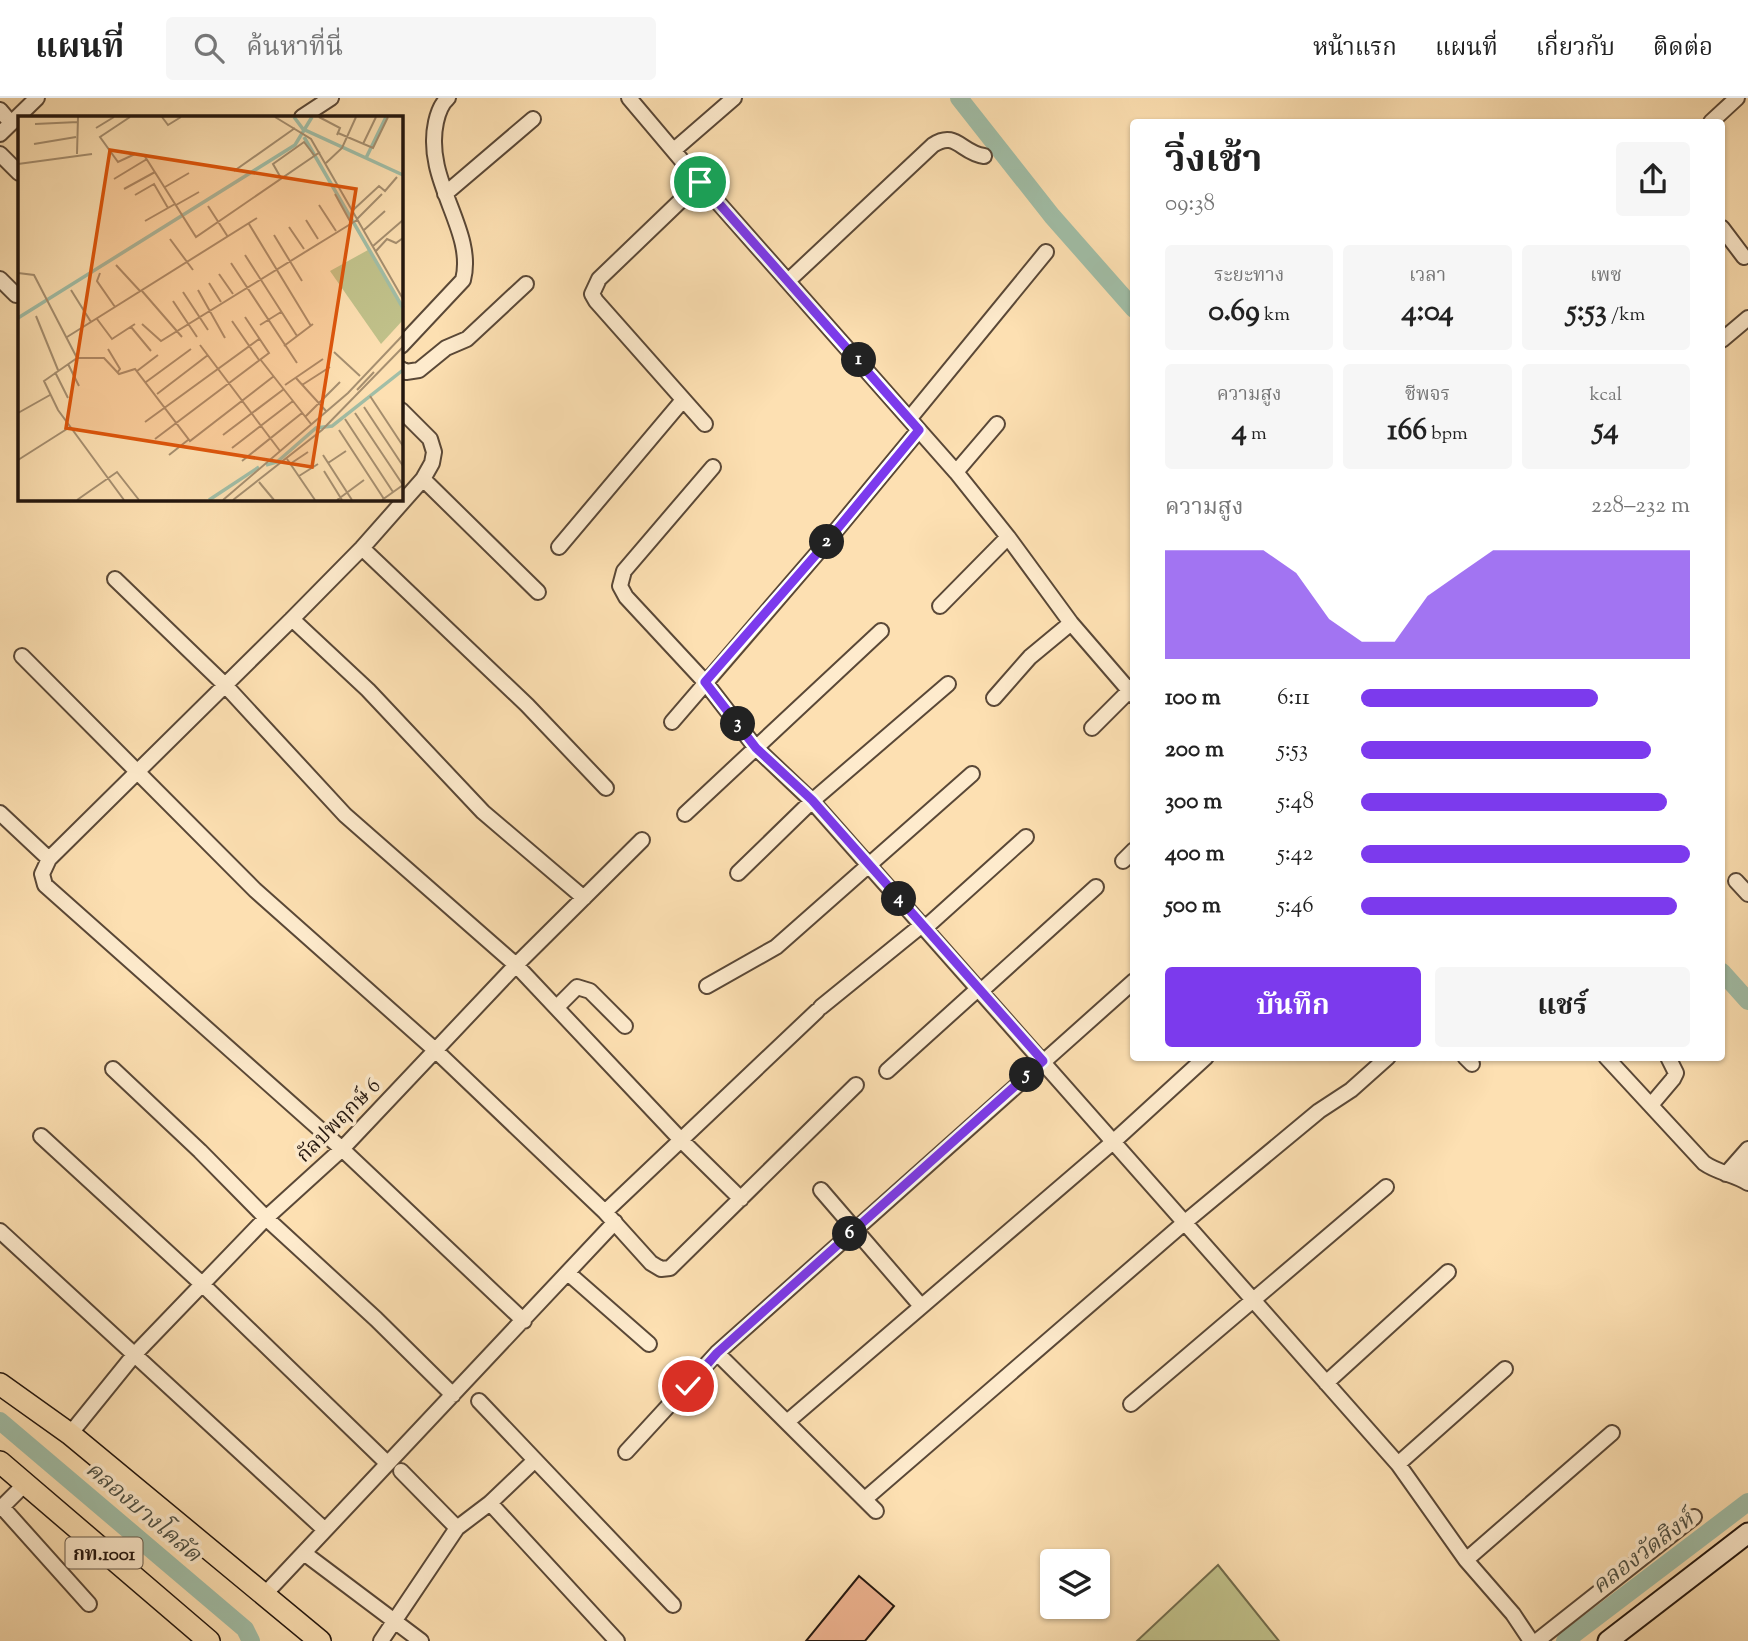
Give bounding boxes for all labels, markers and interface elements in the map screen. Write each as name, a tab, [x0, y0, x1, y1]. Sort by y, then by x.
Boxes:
search box	[166, 17, 656, 80]
text: แผนที่	[35, 25, 124, 73]
icon: search	[190, 29, 228, 67]
text: ค้นหาที่นี่	[246, 30, 343, 67]
text: หน้าแรก	[1313, 32, 1397, 66]
text: แผนที่	[1435, 32, 1498, 66]
text: เกี่ยวกับ	[1536, 32, 1615, 66]
text: ติดต่อ	[1653, 32, 1713, 66]
inset map	[18, 116, 402, 500]
text: วิ่งเช้า	[1165, 135, 1262, 189]
button: share	[1616, 142, 1690, 216]
pin	[670, 152, 730, 212]
icon: arrive	[681, 163, 719, 201]
text: 09:38	[1165, 188, 1215, 221]
text: ระยะทาง	[1214, 263, 1284, 290]
text: เวลา	[1409, 263, 1446, 290]
text: เพซ	[1590, 263, 1622, 290]
text: 0.69	[1208, 291, 1260, 334]
text: 4:04	[1401, 291, 1454, 334]
text: 5:53	[1566, 291, 1607, 334]
text: km	[1260, 302, 1290, 329]
text: /km	[1607, 302, 1645, 329]
pin: 1	[842, 342, 876, 378]
text: 1	[855, 346, 862, 373]
text: ความสูง	[1217, 382, 1282, 409]
text: ชีพจร	[1405, 382, 1450, 409]
text: kcal	[1589, 382, 1622, 409]
text: 54	[1593, 409, 1619, 452]
text: 4	[1232, 410, 1247, 453]
text: 166	[1387, 410, 1427, 453]
text: m	[1247, 421, 1267, 448]
text: bpm	[1427, 421, 1468, 448]
text: 228–232 m	[1591, 490, 1690, 523]
text: ความสูง	[1165, 492, 1243, 525]
pin: 2	[810, 524, 844, 560]
text: 2	[822, 528, 831, 555]
text: 100 m	[1165, 682, 1221, 715]
text: 6:11	[1277, 682, 1310, 715]
pin: 3	[720, 706, 756, 742]
text: 3	[734, 710, 741, 737]
text: 200 m	[1165, 734, 1224, 767]
text: 5:53	[1277, 734, 1308, 767]
text: 300 m	[1165, 786, 1222, 819]
text: 5:48	[1277, 786, 1314, 819]
text: 400 m	[1165, 838, 1225, 871]
text: 5:42	[1277, 838, 1313, 871]
pin: 4	[881, 882, 916, 916]
text: 4	[894, 885, 903, 912]
text: 500 m	[1165, 890, 1221, 923]
text: 5:46	[1277, 890, 1314, 923]
button: บันทึก	[1165, 967, 1421, 1047]
button: แชร์	[1435, 967, 1690, 1047]
pin: 5	[1010, 1058, 1044, 1093]
text: 5	[1023, 1061, 1030, 1088]
street label: กัลปพฤกษ์ 6	[290, 1072, 389, 1171]
pin: 6	[832, 1216, 868, 1252]
text: 6	[845, 1220, 854, 1247]
pin	[658, 1356, 718, 1416]
icon: check	[669, 1367, 707, 1405]
water label: คลองบางโคลัด	[77, 1453, 210, 1572]
water label: คลองวัดสิงห์	[1586, 1502, 1705, 1603]
road number: กท.1001	[66, 1538, 142, 1568]
map controls	[1040, 1549, 1110, 1619]
button: layers	[1040, 1549, 1110, 1619]

